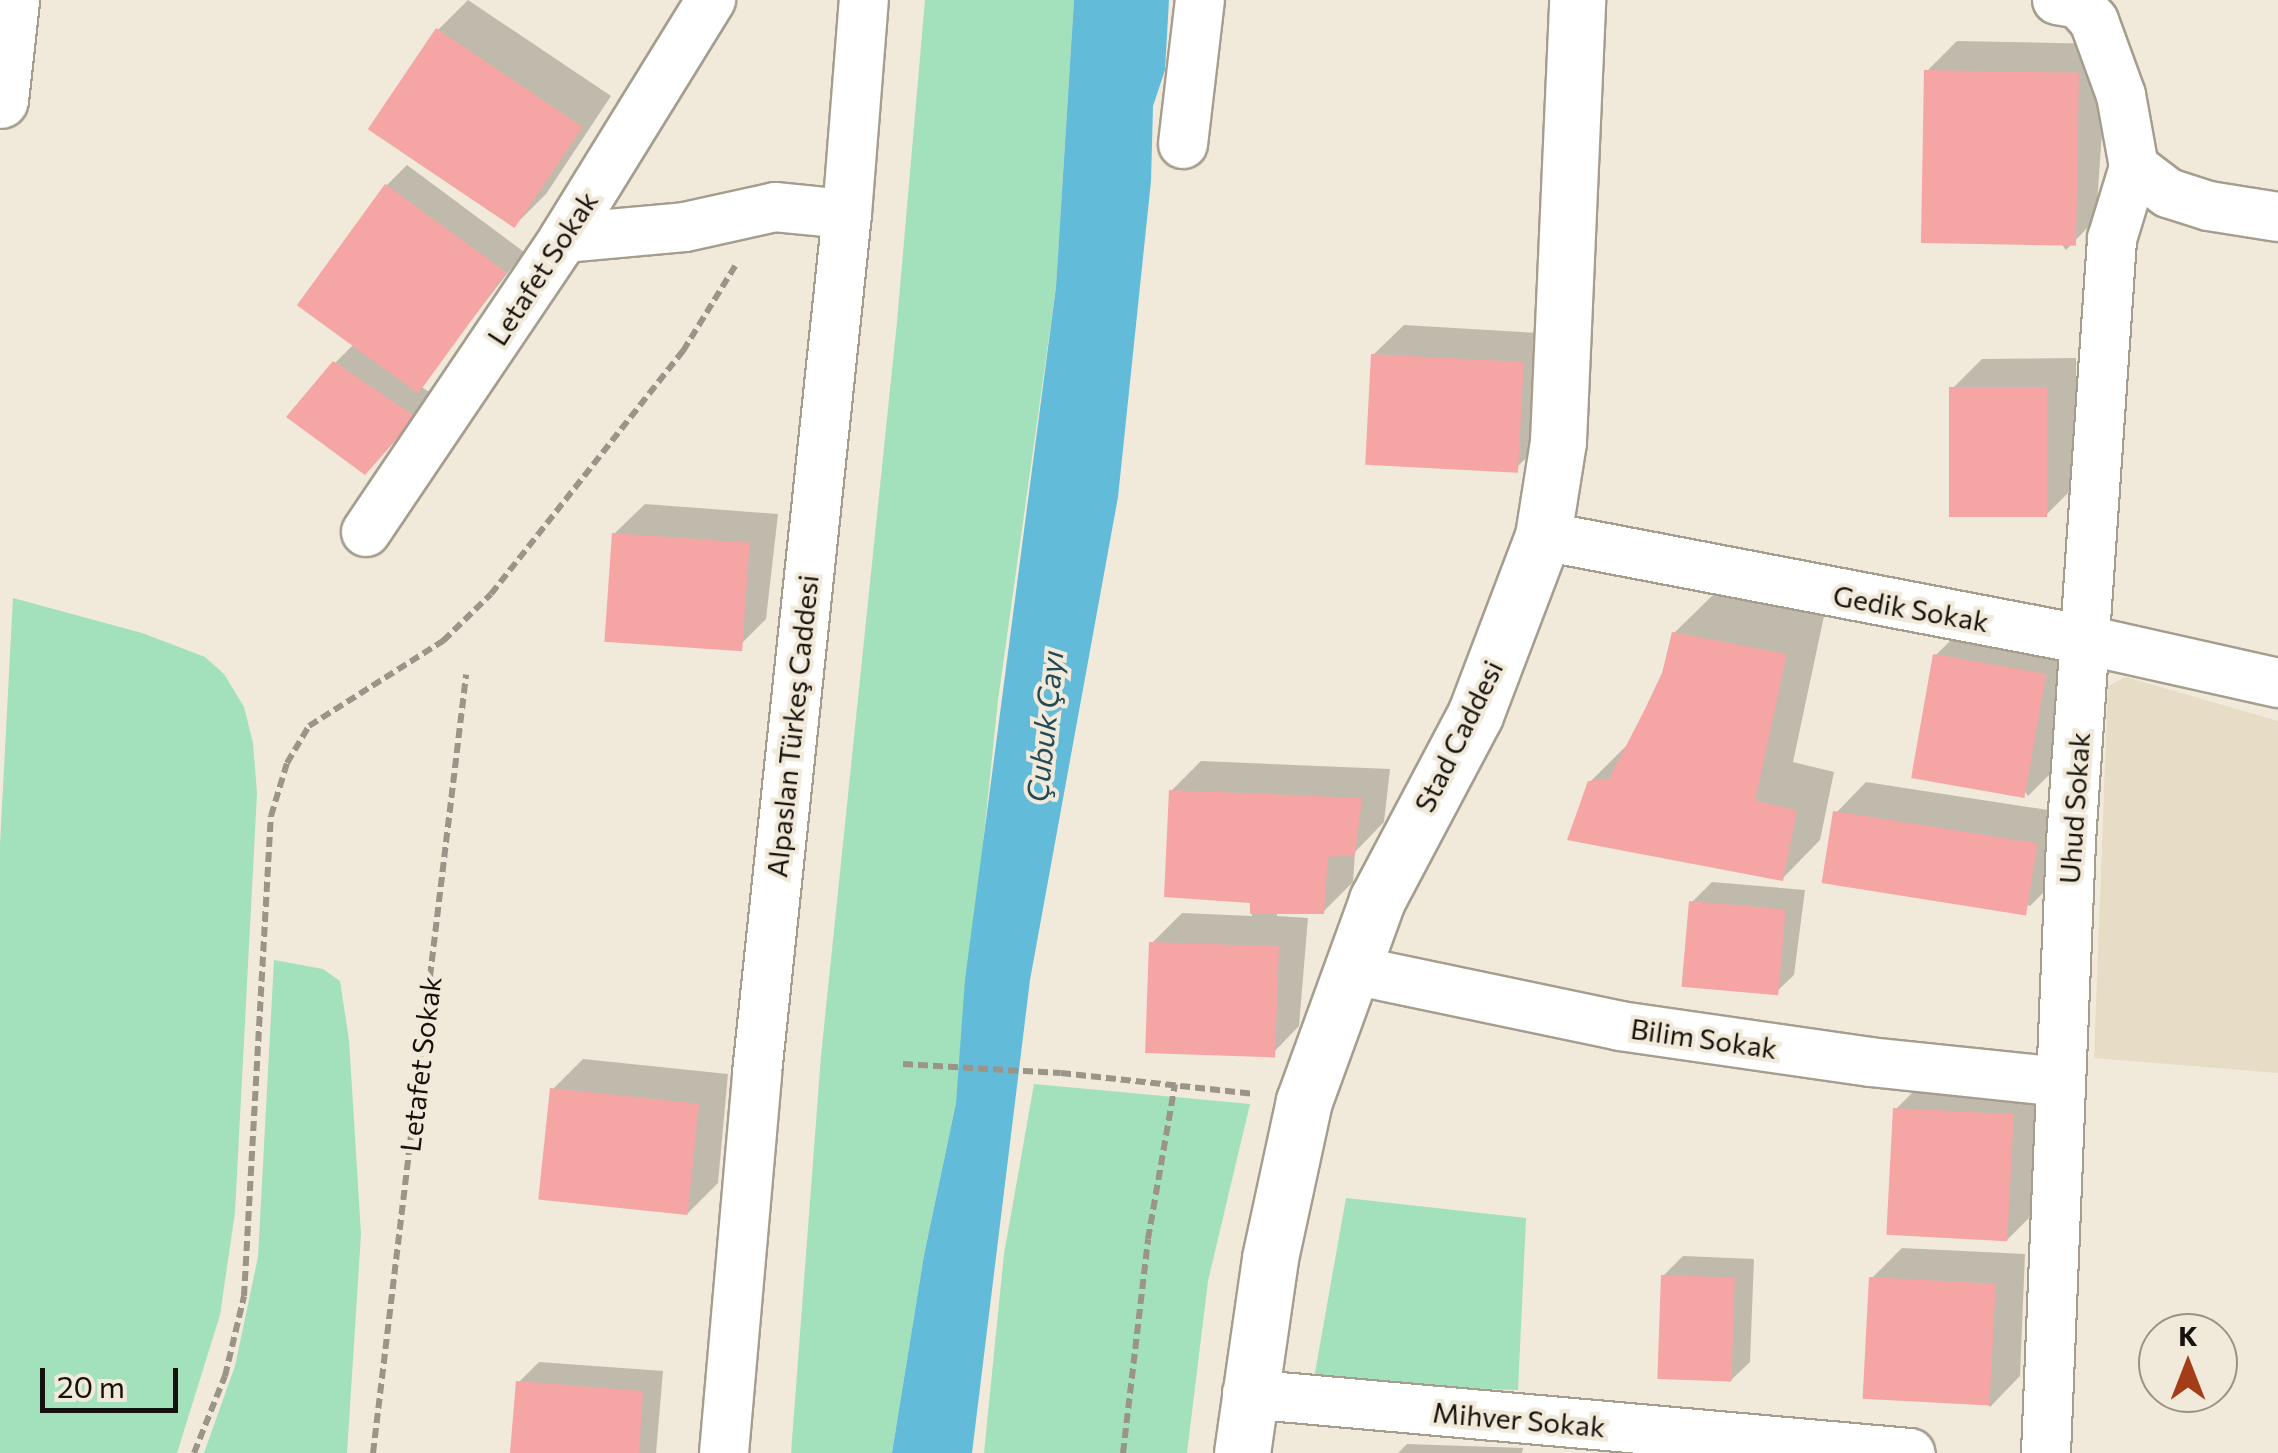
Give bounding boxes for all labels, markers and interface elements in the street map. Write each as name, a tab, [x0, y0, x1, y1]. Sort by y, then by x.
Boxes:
street label: Letafet Sokak	[480, 185, 604, 351]
street label: Alpaslan Türkeş Caddesi	[759, 573, 825, 879]
street label: Gedik Sokak	[1831, 578, 1991, 638]
water label: Çubuk Çayı	[1018, 648, 1070, 804]
street label: Stad Caddesi	[1407, 655, 1509, 817]
street label: Uhud Sokak	[2052, 731, 2096, 885]
street label: Letafet Sokak	[393, 974, 447, 1154]
street label: Bilim Sokak	[1629, 1011, 1779, 1065]
north arrow	[2138, 1313, 2238, 1413]
text: K	[2178, 1318, 2198, 1352]
scale bar	[45, 1348, 182, 1410]
text: 20 m	[57, 1367, 125, 1404]
street label: Mihver Sokak	[1431, 1395, 1607, 1443]

